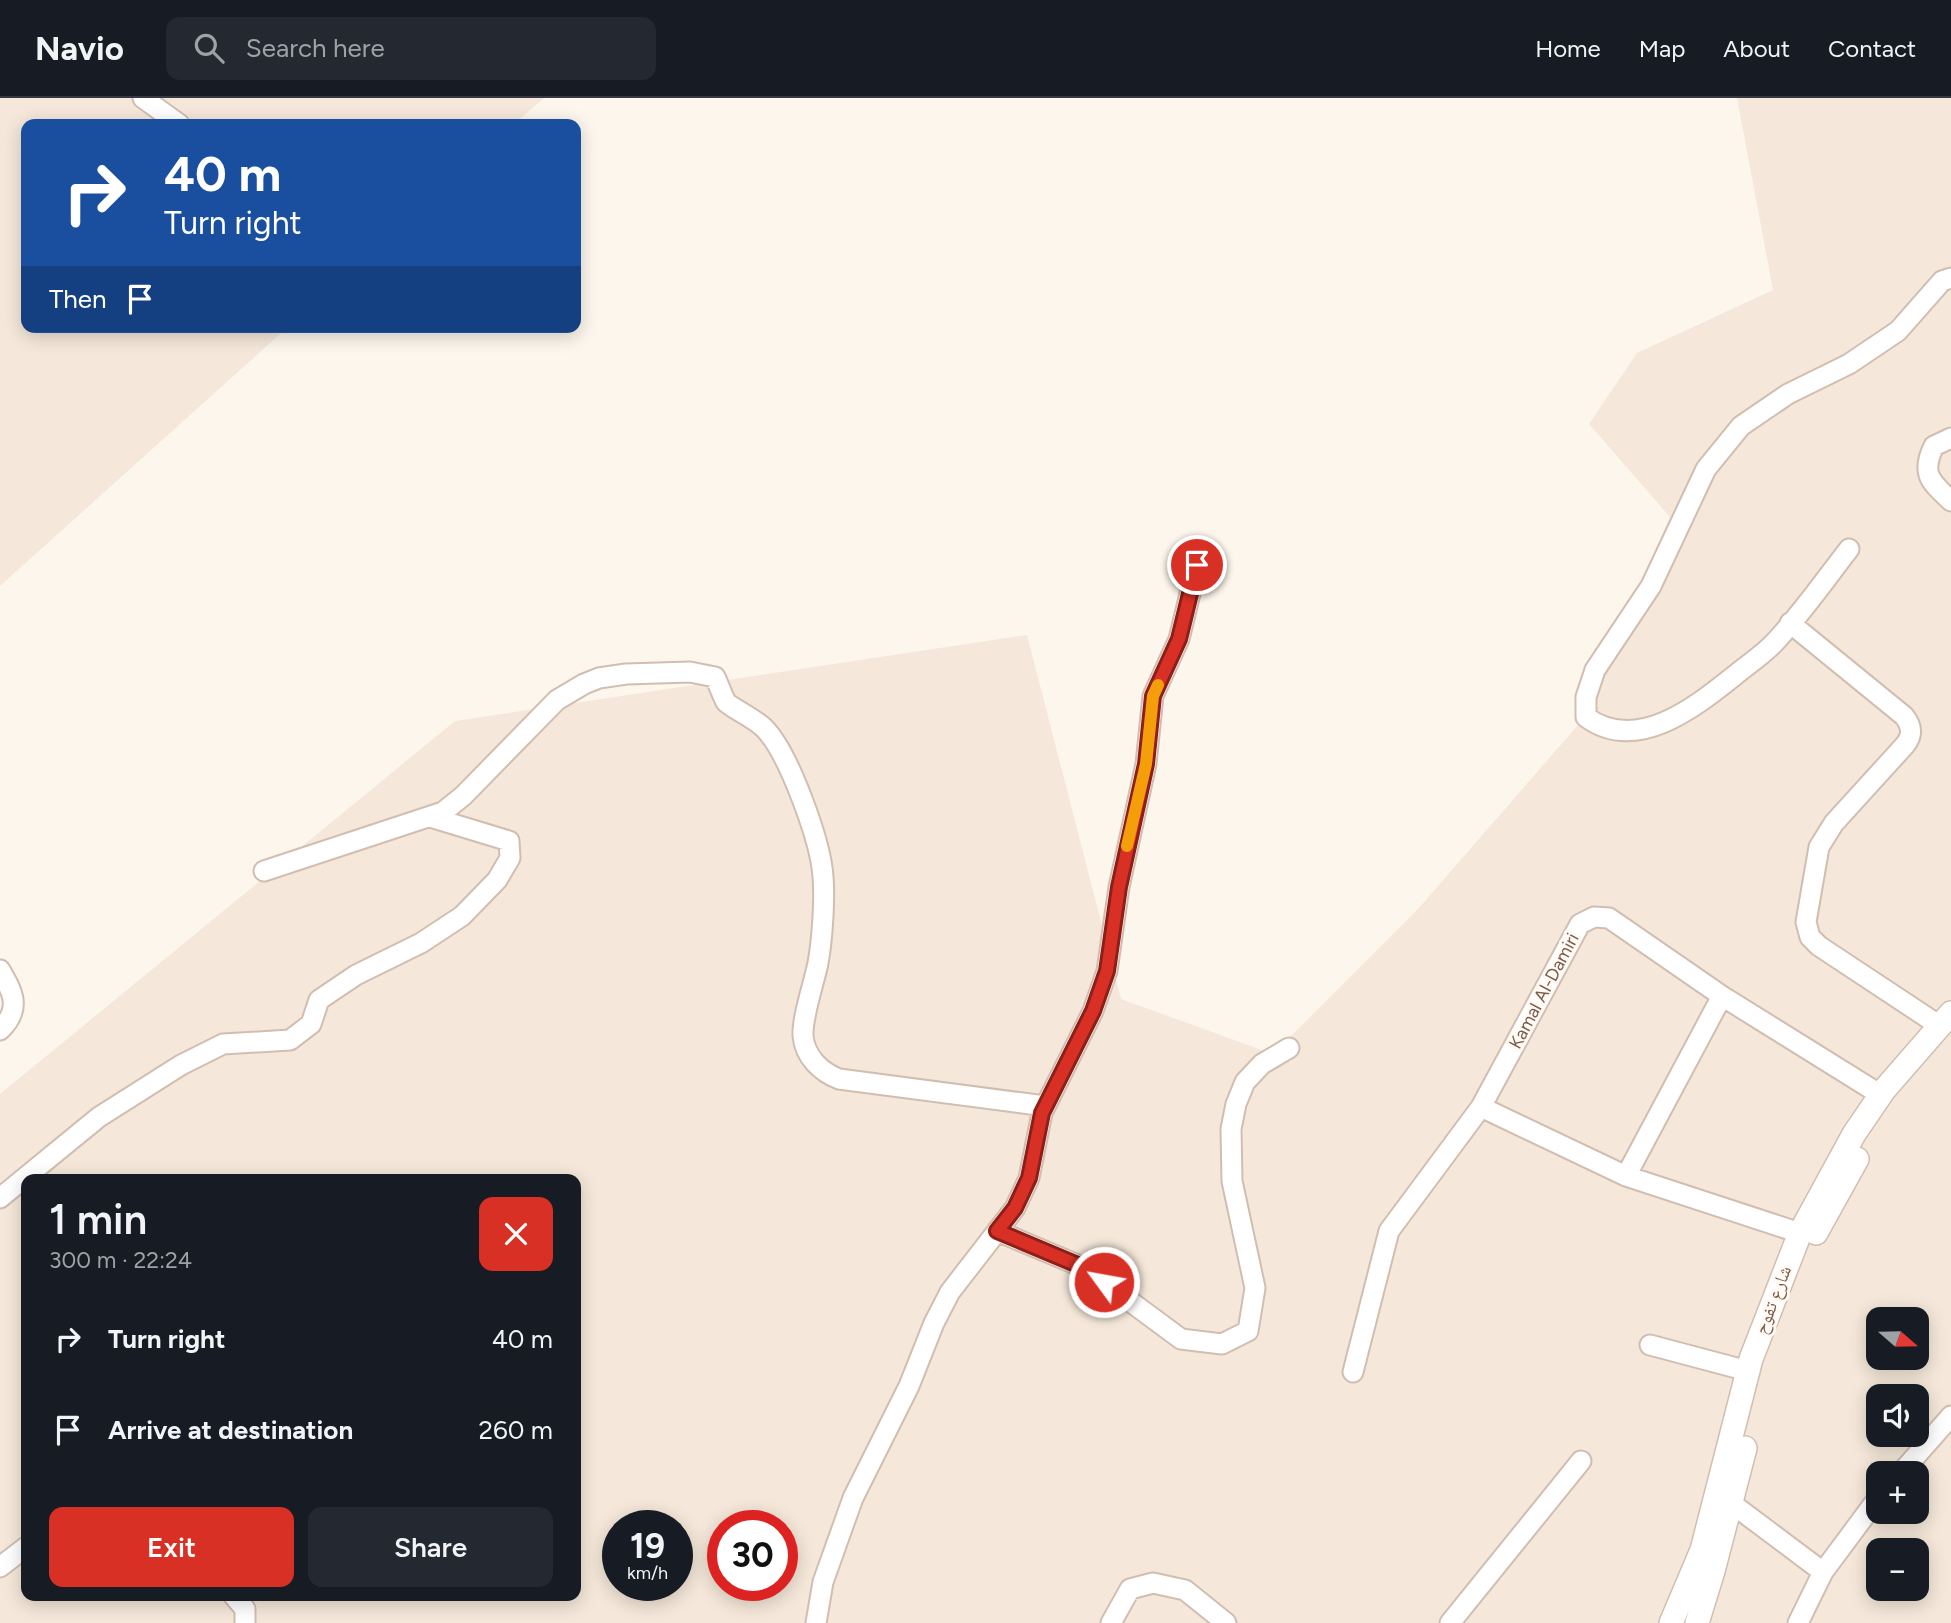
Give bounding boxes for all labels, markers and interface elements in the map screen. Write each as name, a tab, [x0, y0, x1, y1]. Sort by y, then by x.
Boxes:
search box	[166, 17, 656, 80]
text: Navio	[35, 29, 124, 68]
icon: search	[190, 29, 228, 67]
text: Search here	[246, 32, 385, 64]
text: Home	[1535, 34, 1601, 63]
text: Map	[1639, 34, 1685, 63]
text: About	[1723, 34, 1790, 63]
text: Contact	[1828, 34, 1916, 63]
text: 40 m	[164, 144, 281, 203]
icon: right	[49, 147, 140, 238]
text: Turn right	[164, 204, 302, 242]
icon: arrive	[121, 280, 159, 318]
text: Then	[49, 283, 107, 315]
pin	[1167, 535, 1227, 595]
icon: arrive	[1178, 546, 1216, 584]
street label: Kamal Al-Damiri	[1504, 929, 1584, 1053]
text: 1 min	[49, 1194, 147, 1245]
button: close	[479, 1197, 553, 1271]
position arrow	[1067, 1245, 1141, 1319]
text: 300 m · 22:24	[49, 1246, 192, 1274]
street label: شارع تفوح	[1750, 1263, 1797, 1338]
north arrow	[1866, 1307, 1928, 1370]
map controls	[1866, 1307, 1929, 1601]
icon: right	[49, 1320, 87, 1358]
text: Turn right	[108, 1323, 225, 1355]
text: 40 m	[492, 1323, 553, 1355]
button: sound	[1866, 1384, 1929, 1447]
icon: arrive	[49, 1411, 87, 1449]
text: Arrive at destination	[108, 1414, 353, 1446]
text: 260 m	[479, 1414, 553, 1446]
button: +	[1866, 1461, 1929, 1524]
button: Exit	[49, 1507, 294, 1587]
button: Share	[308, 1507, 553, 1587]
speed limit sign: 30	[707, 1510, 798, 1601]
text: 19	[630, 1525, 665, 1567]
button: −	[1866, 1538, 1929, 1601]
text: km/h	[627, 1562, 668, 1584]

